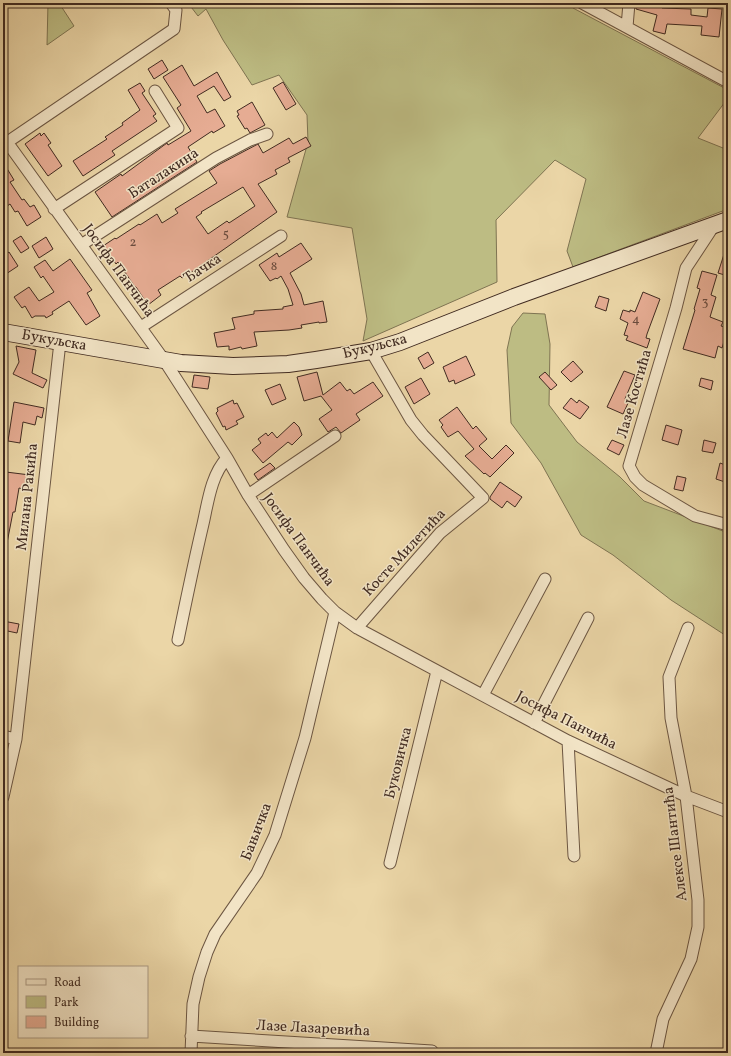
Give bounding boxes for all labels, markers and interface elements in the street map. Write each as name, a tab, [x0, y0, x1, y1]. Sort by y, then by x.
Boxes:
street label: Баталакина	[125, 143, 203, 205]
street label: Јосифа Панчића	[77, 220, 159, 322]
house number: 5	[223, 226, 229, 244]
house number: 2	[130, 234, 137, 252]
street label: Ђачка	[180, 249, 226, 289]
house number: 8	[271, 258, 277, 276]
house number: 3	[702, 294, 709, 312]
house number: 4	[632, 311, 640, 329]
street label: Букуљска	[20, 325, 88, 357]
street label: Букуљска	[341, 329, 409, 365]
street label: Лазе Костића	[612, 347, 658, 441]
street label: Милана Ракића	[12, 442, 44, 552]
street label: Јосифа Панчића	[257, 489, 339, 591]
street label: Косте Милетића	[359, 504, 451, 602]
street label: Јосифа Панчића	[512, 686, 620, 756]
street label: Буковичка	[380, 725, 418, 801]
street label: Алексе Шантића	[659, 786, 693, 902]
street label: Бањичка	[236, 800, 278, 864]
legend	[18, 966, 148, 1038]
text: Road	[54, 975, 81, 991]
text: Park	[54, 995, 79, 1011]
text: Building	[54, 1015, 99, 1031]
street label: Лазе Лазаревића	[255, 1016, 371, 1042]

